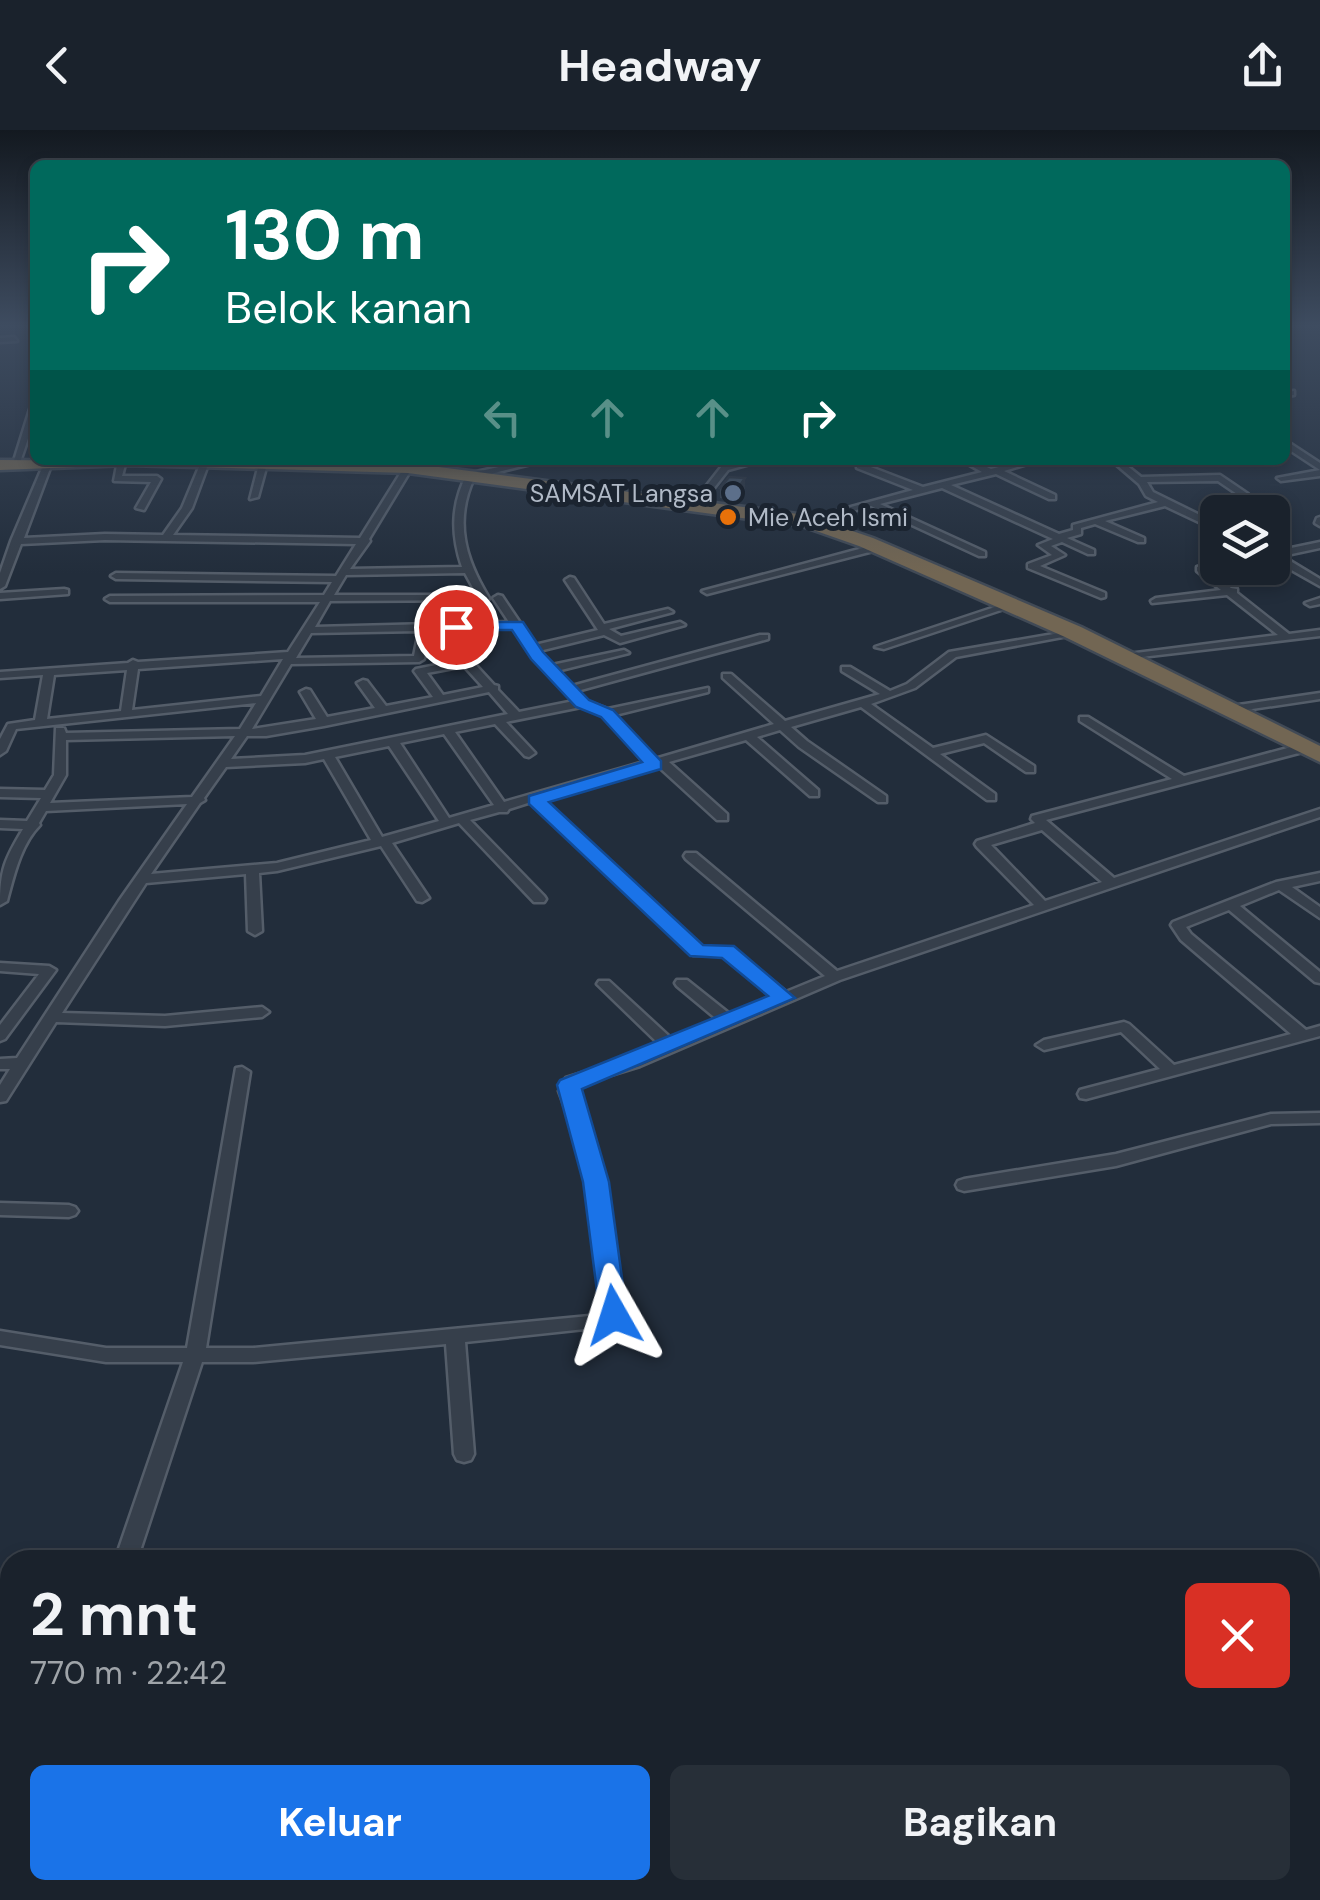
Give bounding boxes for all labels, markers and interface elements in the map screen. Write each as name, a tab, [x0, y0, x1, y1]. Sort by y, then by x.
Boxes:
text: Headway	[558, 36, 762, 95]
icon: back	[30, 38, 85, 93]
icon: share	[1235, 38, 1290, 93]
text: 130 m	[225, 190, 424, 281]
icon: right	[60, 200, 190, 330]
text: Belok kanan	[225, 278, 472, 337]
icon: left	[475, 390, 530, 445]
icon: ahead	[580, 390, 635, 445]
icon: ahead	[685, 390, 740, 445]
icon: right	[790, 390, 845, 445]
place label: SAMSAT Langsa	[530, 477, 713, 510]
marker: SAMSAT Langsa	[722, 482, 744, 504]
map controls	[1200, 495, 1290, 585]
button: layers	[1200, 495, 1290, 585]
place label: Mie Aceh Ismi	[748, 501, 908, 534]
marker: Mie Aceh Ismi	[717, 506, 739, 528]
pin	[414, 585, 499, 670]
icon: arrive	[429, 600, 484, 655]
position arrow	[562, 1263, 666, 1367]
text: 2 mnt	[30, 1575, 198, 1654]
button: close	[1185, 1583, 1290, 1688]
text: 770 m · 22:42	[30, 1652, 227, 1694]
button: Keluar	[30, 1765, 650, 1880]
button: Bagikan	[670, 1765, 1290, 1880]

